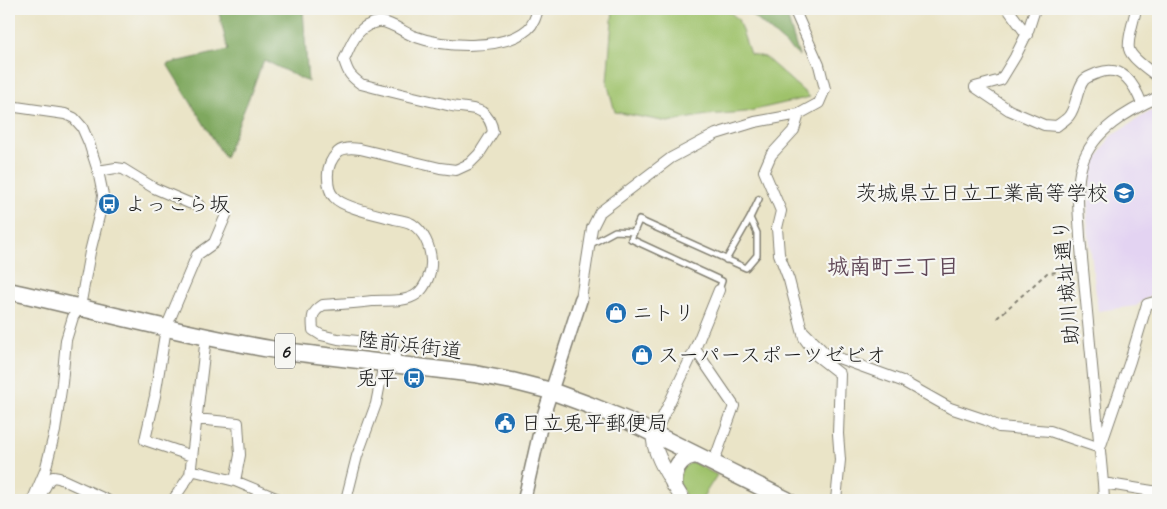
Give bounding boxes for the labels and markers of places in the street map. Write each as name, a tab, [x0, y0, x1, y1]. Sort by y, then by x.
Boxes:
place label: 茨城県立日立工業高等学校	[856, 180, 1108, 206]
school or university icon: 茨城県立日立工業高等学校	[1112, 181, 1136, 205]
place label: よっこら坂	[125, 191, 230, 217]
bus stop icon: よっこら坂	[97, 192, 121, 216]
place label: ニトリ	[632, 300, 695, 326]
shop icon: ニトリ	[604, 301, 628, 325]
place label: スーパースポーツゼビオ	[658, 342, 886, 368]
shop icon: スーパースポーツゼビオ	[630, 343, 654, 367]
place label: 兎平	[356, 365, 398, 391]
bus stop icon: 兎平	[402, 366, 426, 390]
place label: 日立兎平郵便局	[521, 410, 668, 436]
public building icon: 日立兎平郵便局	[493, 411, 517, 435]

